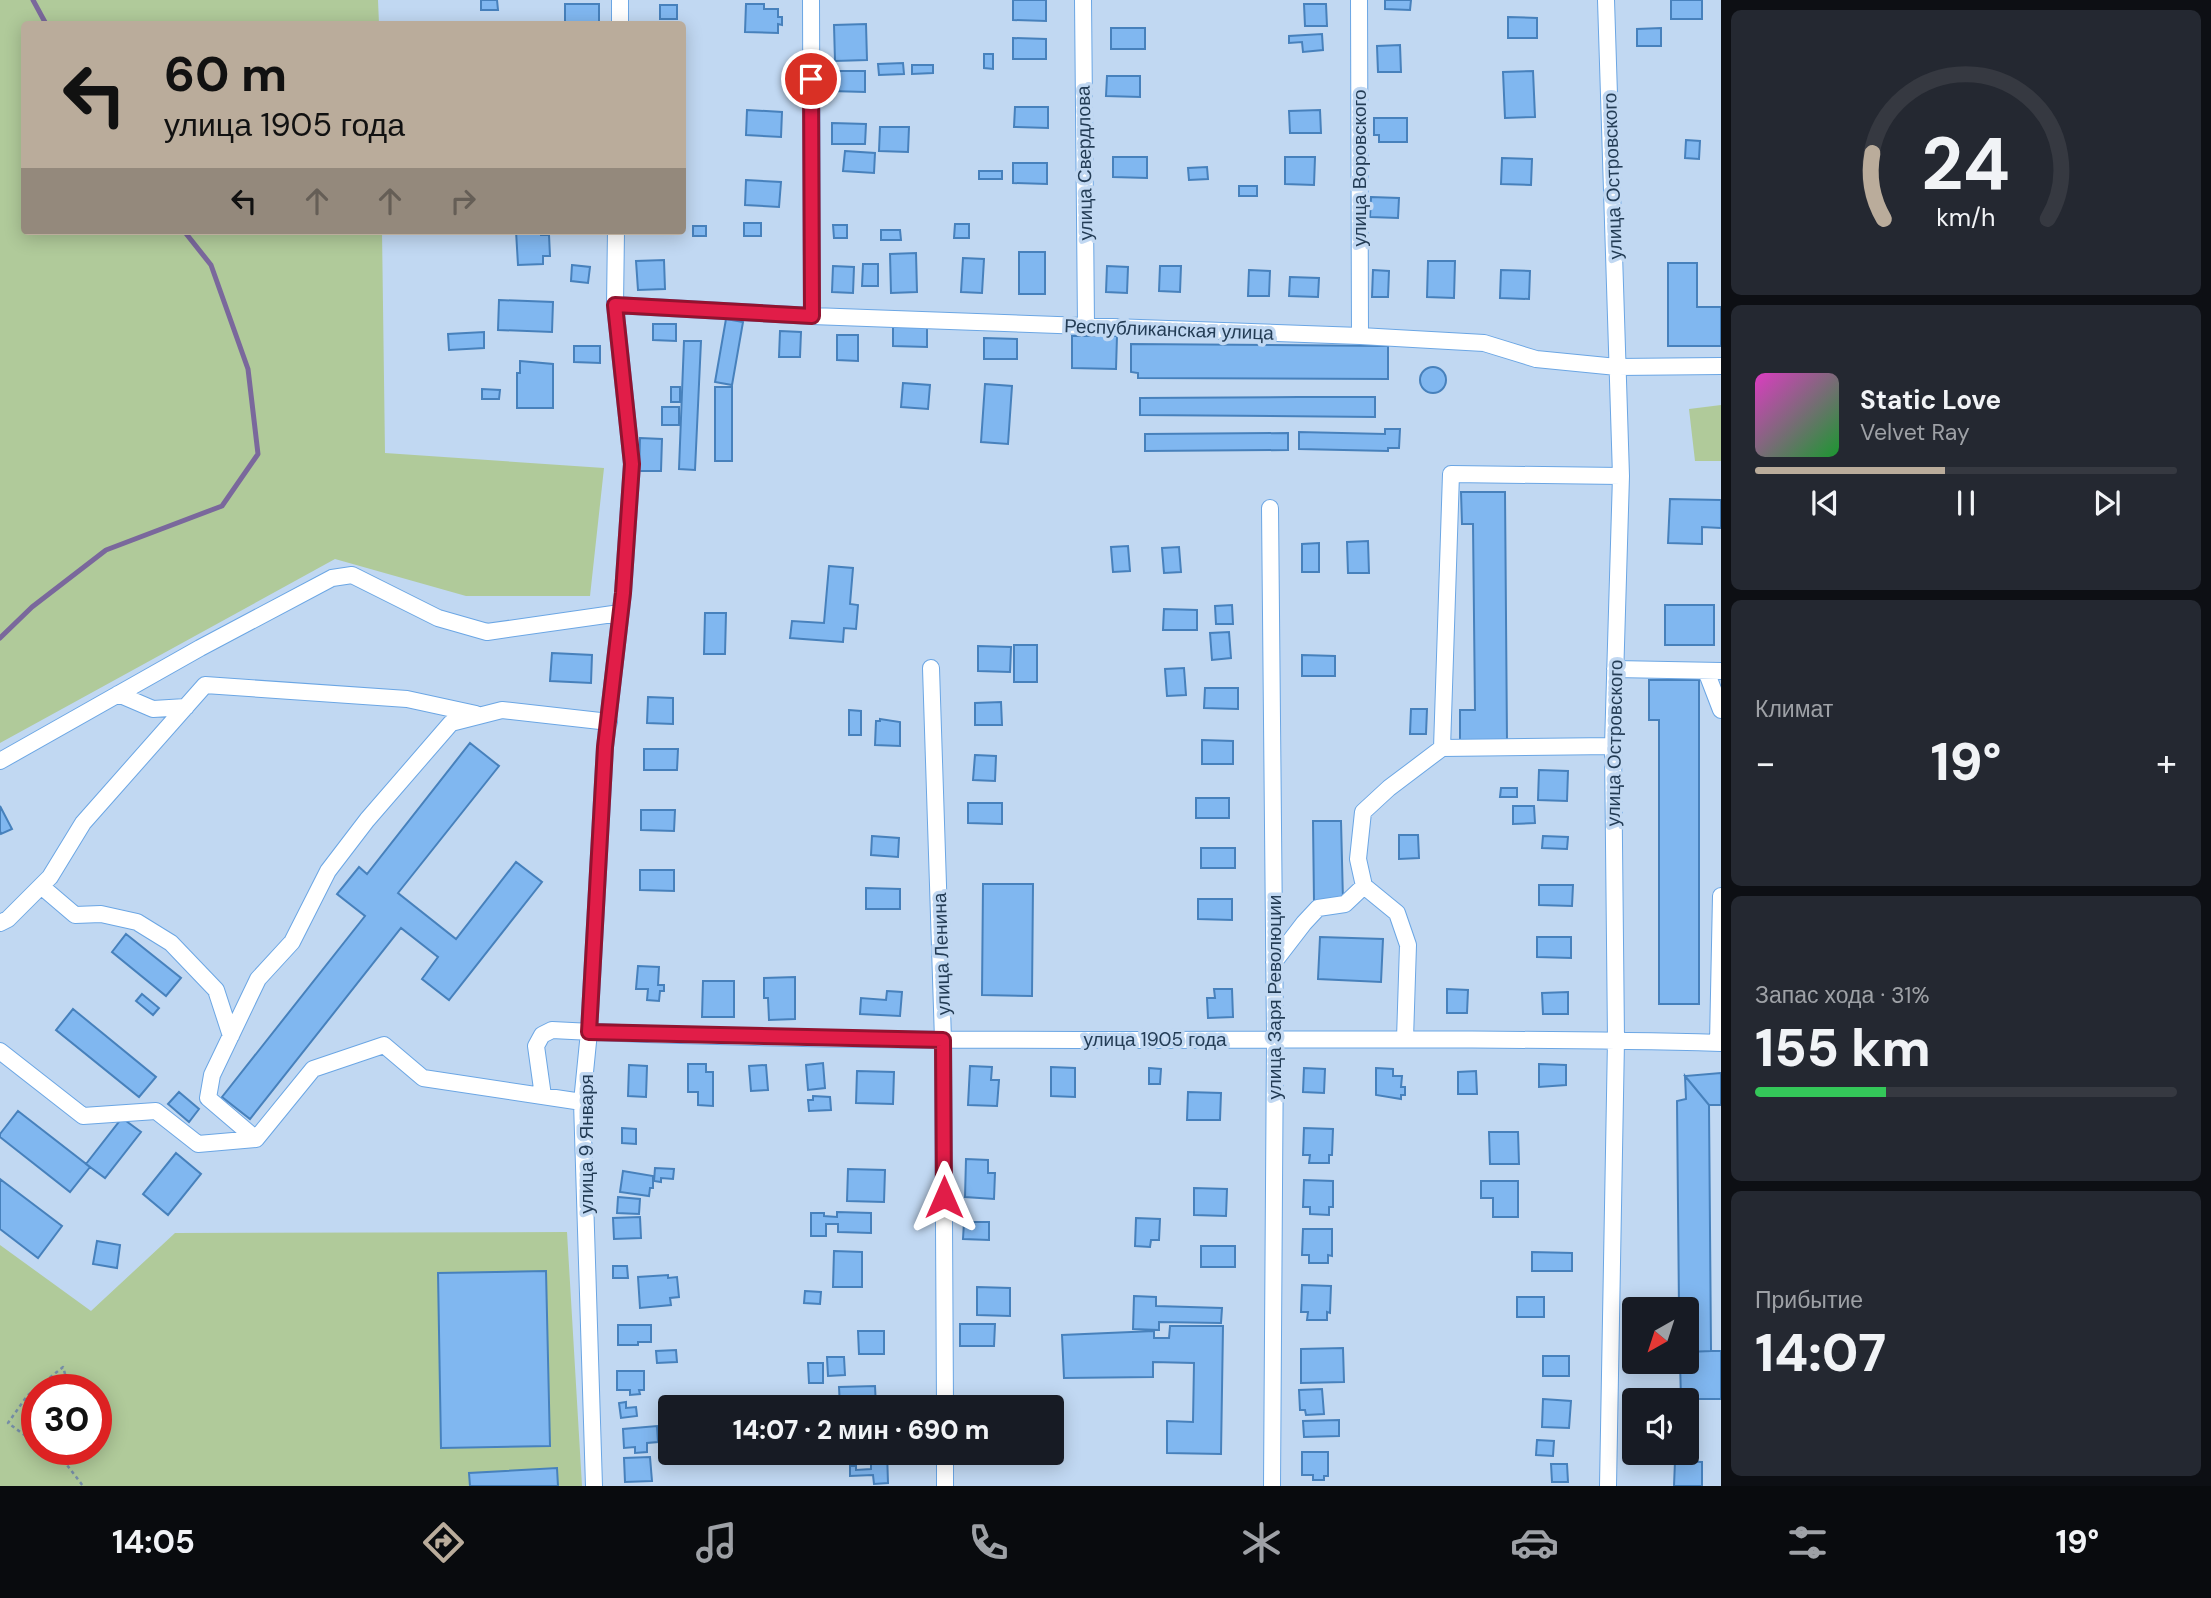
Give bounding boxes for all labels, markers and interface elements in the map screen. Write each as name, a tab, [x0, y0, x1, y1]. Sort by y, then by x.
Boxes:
text: 60 m	[164, 42, 287, 106]
icon: left	[49, 49, 140, 140]
pin	[781, 49, 841, 109]
icon: arrive	[792, 60, 830, 98]
street label: улица Свердлова	[1071, 85, 1098, 241]
street label: улица Воровского	[1347, 89, 1372, 247]
street label: улица Островского	[1597, 92, 1628, 260]
text: улица 1905 года	[164, 104, 405, 146]
text: 24	[1922, 117, 2010, 212]
icon: left	[225, 182, 263, 220]
icon: ahead	[298, 182, 336, 220]
icon: ahead	[371, 182, 409, 220]
icon: right	[444, 182, 482, 220]
text: km/h	[1936, 200, 1996, 233]
street label: Республиканская улица	[1064, 313, 1275, 346]
text: Static Love	[1860, 383, 2001, 417]
text: Velvet Ray	[1860, 417, 1970, 447]
icon: previous	[1806, 484, 1844, 522]
icon: pause	[1947, 484, 1985, 522]
icon: next	[2088, 484, 2126, 522]
street label: улица Островского	[1601, 659, 1628, 827]
text: Климат	[1755, 694, 1833, 724]
text: 19°	[1930, 728, 2002, 796]
text: −	[1755, 738, 1776, 788]
text: +	[2156, 738, 2177, 788]
street label: улица Ленина	[927, 892, 956, 1016]
street label: улица Заря Революции	[1262, 895, 1287, 1099]
text: Запас хода · 31%	[1755, 980, 1930, 1010]
text: 155 km	[1755, 1014, 1931, 1082]
street label: улица 1905 года	[1083, 1027, 1227, 1052]
street label: улица 9 Января	[574, 1074, 599, 1214]
position arrow	[907, 1160, 981, 1234]
text: Прибытие	[1755, 1285, 1863, 1315]
north arrow	[1622, 1297, 1699, 1374]
map controls	[1622, 1297, 1699, 1465]
text: 14:07	[1755, 1319, 1886, 1387]
speed limit sign: 30	[21, 1374, 112, 1465]
button: sound	[1622, 1388, 1699, 1465]
text: 14:07 · 2 мин · 690 m	[733, 1413, 989, 1447]
icon: directions	[419, 1518, 468, 1567]
icon: music	[692, 1518, 741, 1567]
icon: phone	[964, 1518, 1013, 1567]
icon: climate	[1237, 1518, 1286, 1567]
icon: car	[1510, 1518, 1559, 1567]
icon: filters	[1783, 1518, 1832, 1567]
text: 14:05	[112, 1521, 195, 1563]
text: 19°	[2055, 1521, 2099, 1563]

